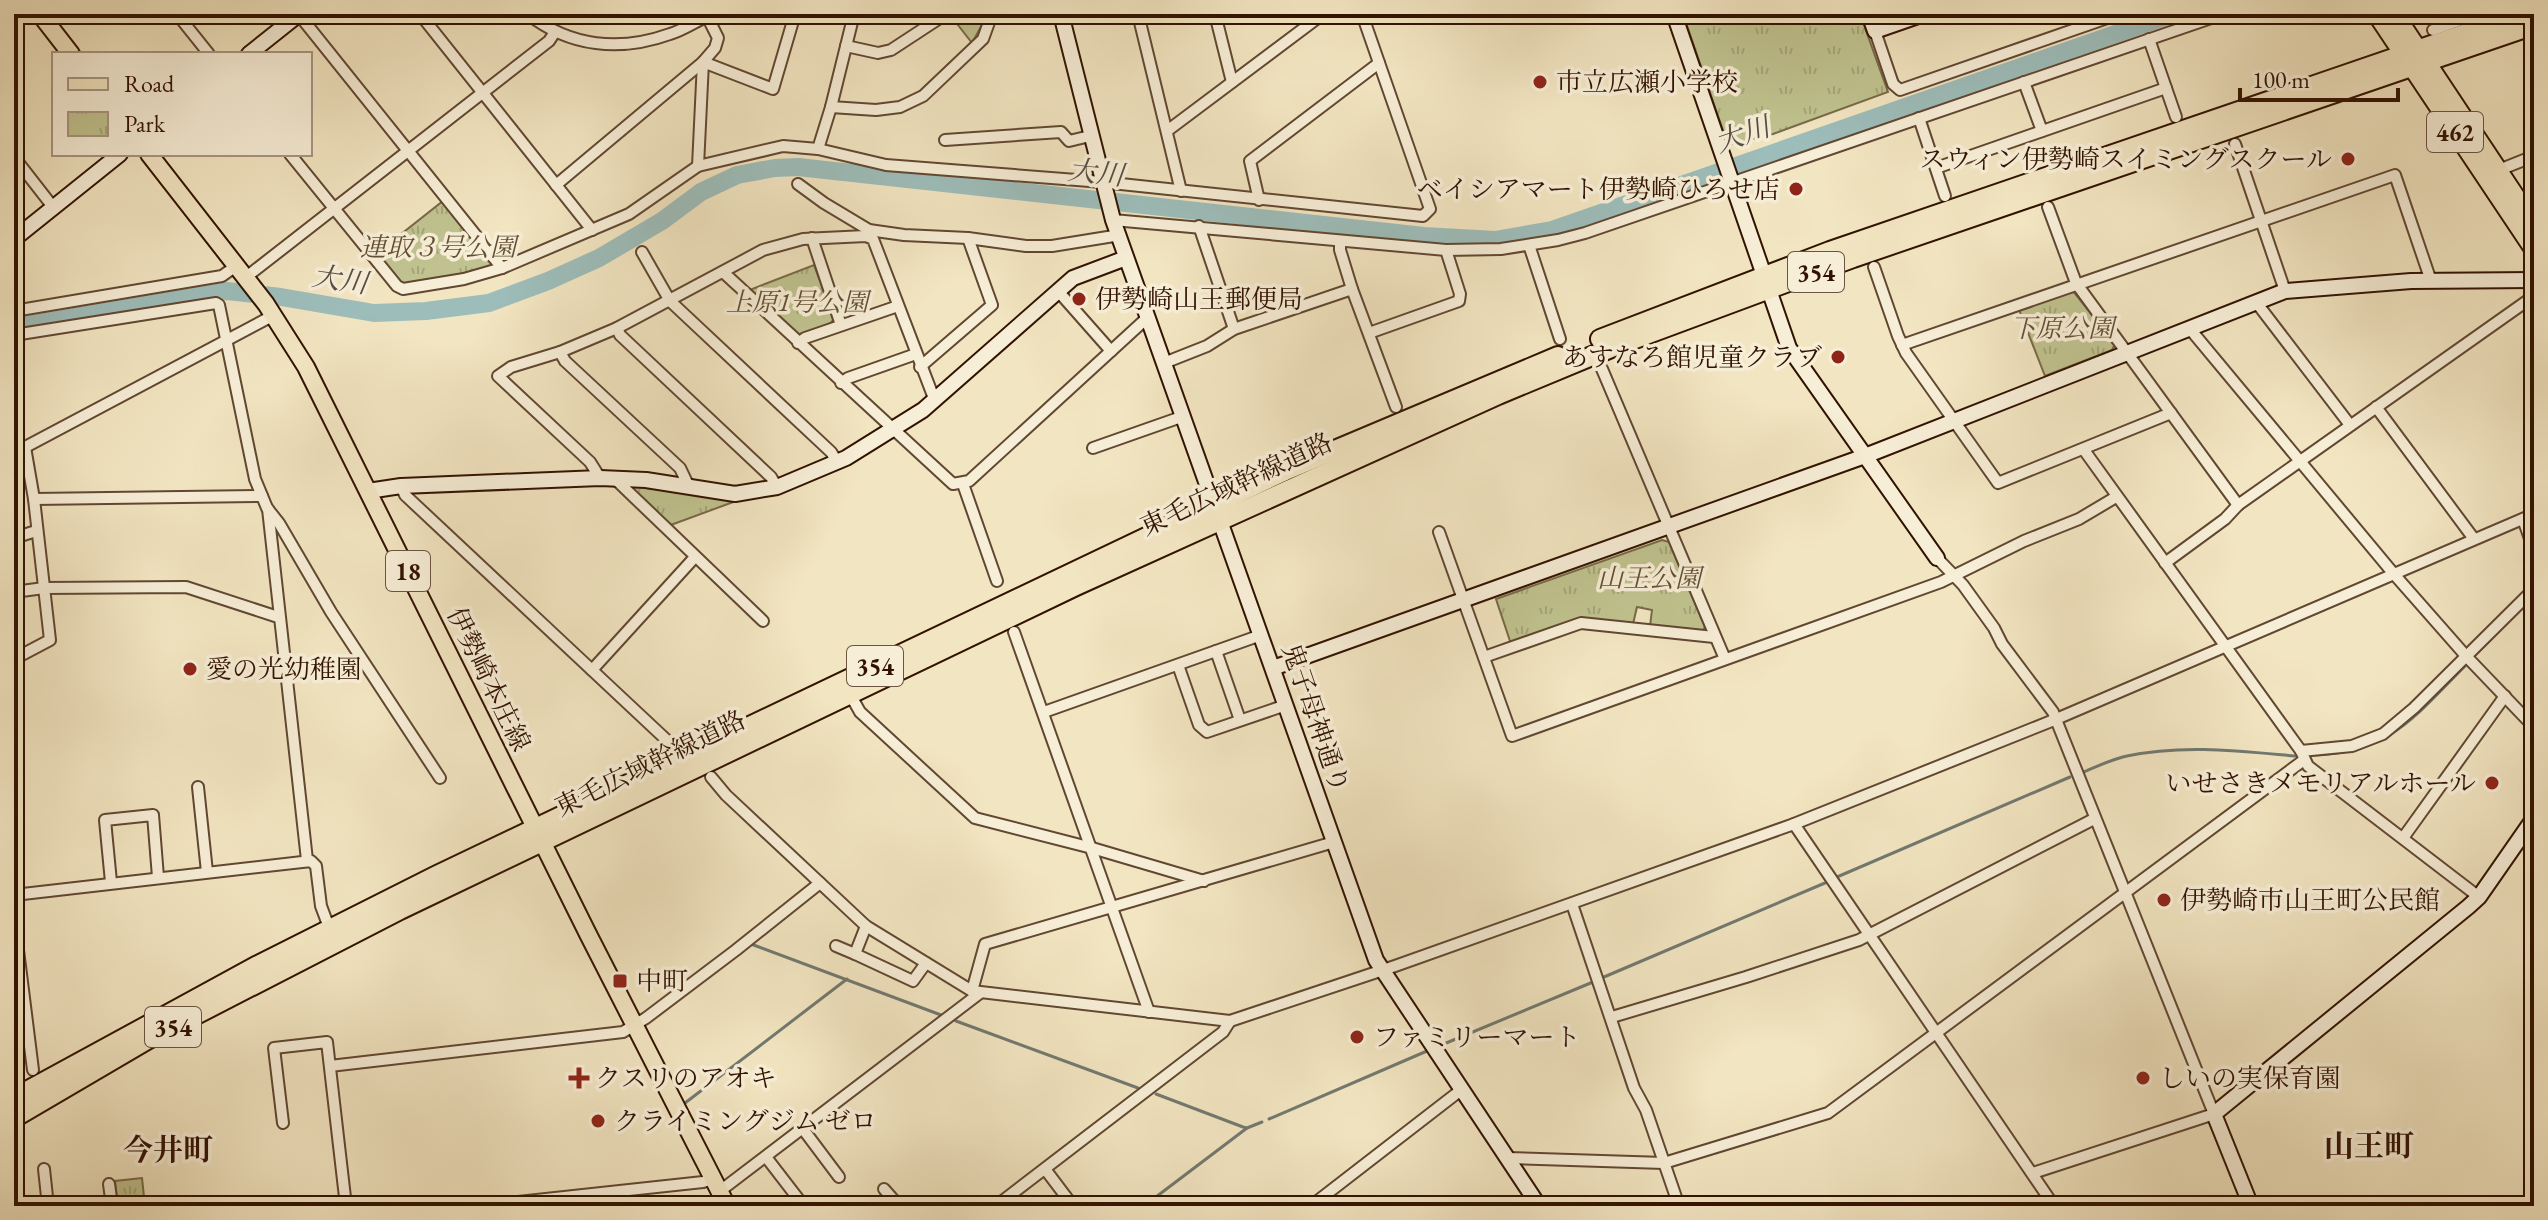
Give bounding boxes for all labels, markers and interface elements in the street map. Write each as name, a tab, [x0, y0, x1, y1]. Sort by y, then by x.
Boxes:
legend	[52, 52, 312, 156]
scale bar	[2240, 52, 2398, 102]
text: 100 m	[2252, 64, 2310, 95]
place label: 市立広瀬小学校	[1556, 65, 1738, 99]
text: Road	[124, 68, 175, 99]
marker: 市立広瀬小学校	[1531, 73, 1549, 91]
water label: 大川	[1710, 107, 1777, 160]
text: Park	[124, 108, 166, 139]
road number: 462	[2427, 112, 2483, 152]
place label: スウィン伊勢崎スイミングスクール	[1919, 142, 2332, 176]
marker: スウィン伊勢崎スイミングスクール	[2339, 150, 2357, 168]
water label: 大川	[1066, 151, 1129, 193]
place label: ベイシアマート伊勢崎ひろせ店	[1417, 172, 1780, 206]
marker: ベイシアマート伊勢崎ひろせ店	[1787, 180, 1805, 198]
park label: 連取３号公園	[360, 230, 520, 264]
road number: 354	[1788, 252, 1844, 292]
water label: 大川	[310, 257, 373, 301]
place label: 伊勢崎山王郵便局	[1095, 282, 1303, 316]
park label: 上原1号公園	[726, 285, 872, 319]
marker: 伊勢崎山王郵便局	[1070, 290, 1088, 308]
park label: 下原公園	[2010, 311, 2118, 345]
place label: あすなろ館児童クラブ	[1562, 340, 1822, 374]
marker: あすなろ館児童クラブ	[1829, 348, 1847, 366]
street label: 東毛広域幹線道路	[1135, 425, 1337, 543]
road number: 18	[386, 551, 430, 591]
park label: 山王公園	[1597, 561, 1705, 595]
street label: 伊勢崎本庄線	[440, 601, 538, 757]
street label: 鬼子母神通り	[1275, 639, 1357, 797]
road number: 354	[847, 646, 903, 686]
place label: 愛の光幼稚園	[206, 652, 362, 686]
marker: 愛の光幼稚園	[181, 660, 199, 678]
street label: 東毛広域幹線道路	[549, 702, 751, 824]
place label: いせさきメモリアルホール	[2166, 766, 2476, 800]
marker: いせさきメモリアルホール	[2483, 774, 2501, 792]
place label: 伊勢崎市山王町公民館	[2180, 883, 2440, 917]
marker: 伊勢崎市山王町公民館	[2155, 891, 2173, 909]
place label: 中町	[636, 964, 688, 998]
marker: 中町	[611, 972, 629, 990]
road number: 354	[145, 1007, 201, 1047]
place label: ファミリーマート	[1373, 1020, 1580, 1054]
marker: ファミリーマート	[1348, 1028, 1366, 1046]
place label: クスリのアオキ	[595, 1061, 776, 1095]
place label: しいの実保育園	[2159, 1061, 2341, 1095]
marker: クスリのアオキ	[570, 1069, 588, 1087]
marker: しいの実保育園	[2134, 1069, 2152, 1087]
place label: クライミングジム ゼロ	[614, 1104, 877, 1138]
marker: クライミングジム ゼロ	[589, 1112, 607, 1130]
district label: 山王町	[2324, 1126, 2414, 1165]
district label: 今井町	[123, 1130, 213, 1169]

